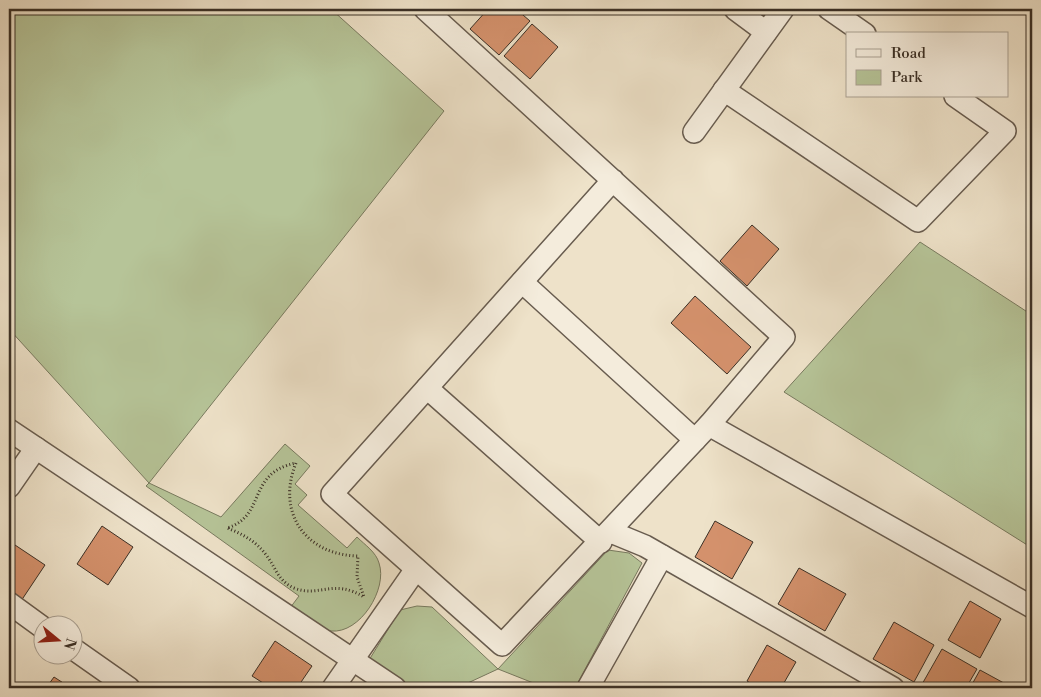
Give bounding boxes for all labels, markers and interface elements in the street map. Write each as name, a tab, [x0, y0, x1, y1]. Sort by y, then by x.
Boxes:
legend	[846, 32, 1008, 98]
text: Road	[891, 44, 926, 63]
text: Park	[891, 68, 923, 87]
north arrow	[32, 614, 82, 664]
text: N	[59, 636, 80, 652]

